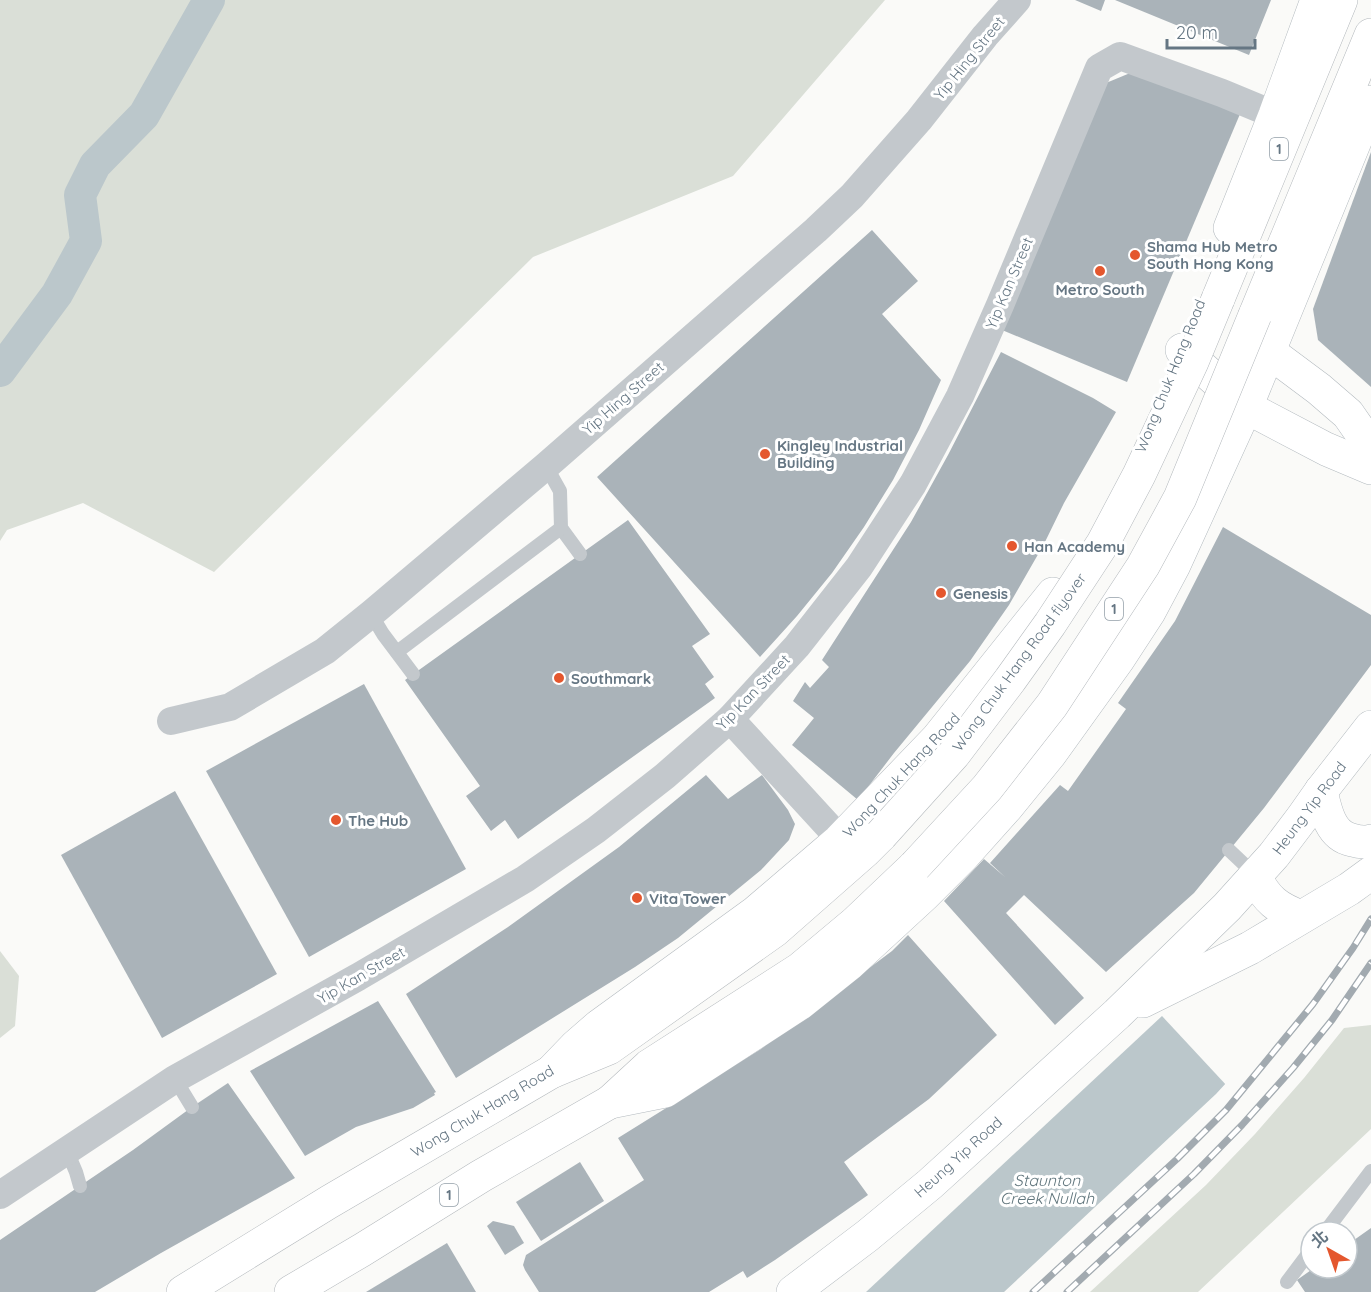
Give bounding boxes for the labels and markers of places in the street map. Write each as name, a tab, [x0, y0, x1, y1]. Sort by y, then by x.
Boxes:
place label: Shama Hub Metro South Hong Kong	[1147, 237, 1278, 273]
marker: Shama Hub Metro South Hong Kong	[1128, 248, 1142, 262]
marker: Metro South	[1093, 264, 1107, 278]
place label: Metro South	[1055, 280, 1145, 299]
place label: Kingley Industrial Building	[777, 436, 903, 472]
marker: Kingley Industrial Building	[758, 447, 772, 461]
place label: Han Academy	[1024, 537, 1125, 556]
marker: Han Academy	[1005, 539, 1019, 553]
place label: Genesis	[953, 584, 1008, 603]
marker: Genesis	[934, 586, 948, 600]
place label: Southmark	[571, 669, 651, 688]
marker: Southmark	[552, 671, 566, 685]
place label: The Hub	[348, 811, 408, 830]
marker: The Hub	[329, 813, 343, 827]
place label: Vita Tower	[649, 889, 727, 908]
marker: Vita Tower	[630, 891, 644, 905]

